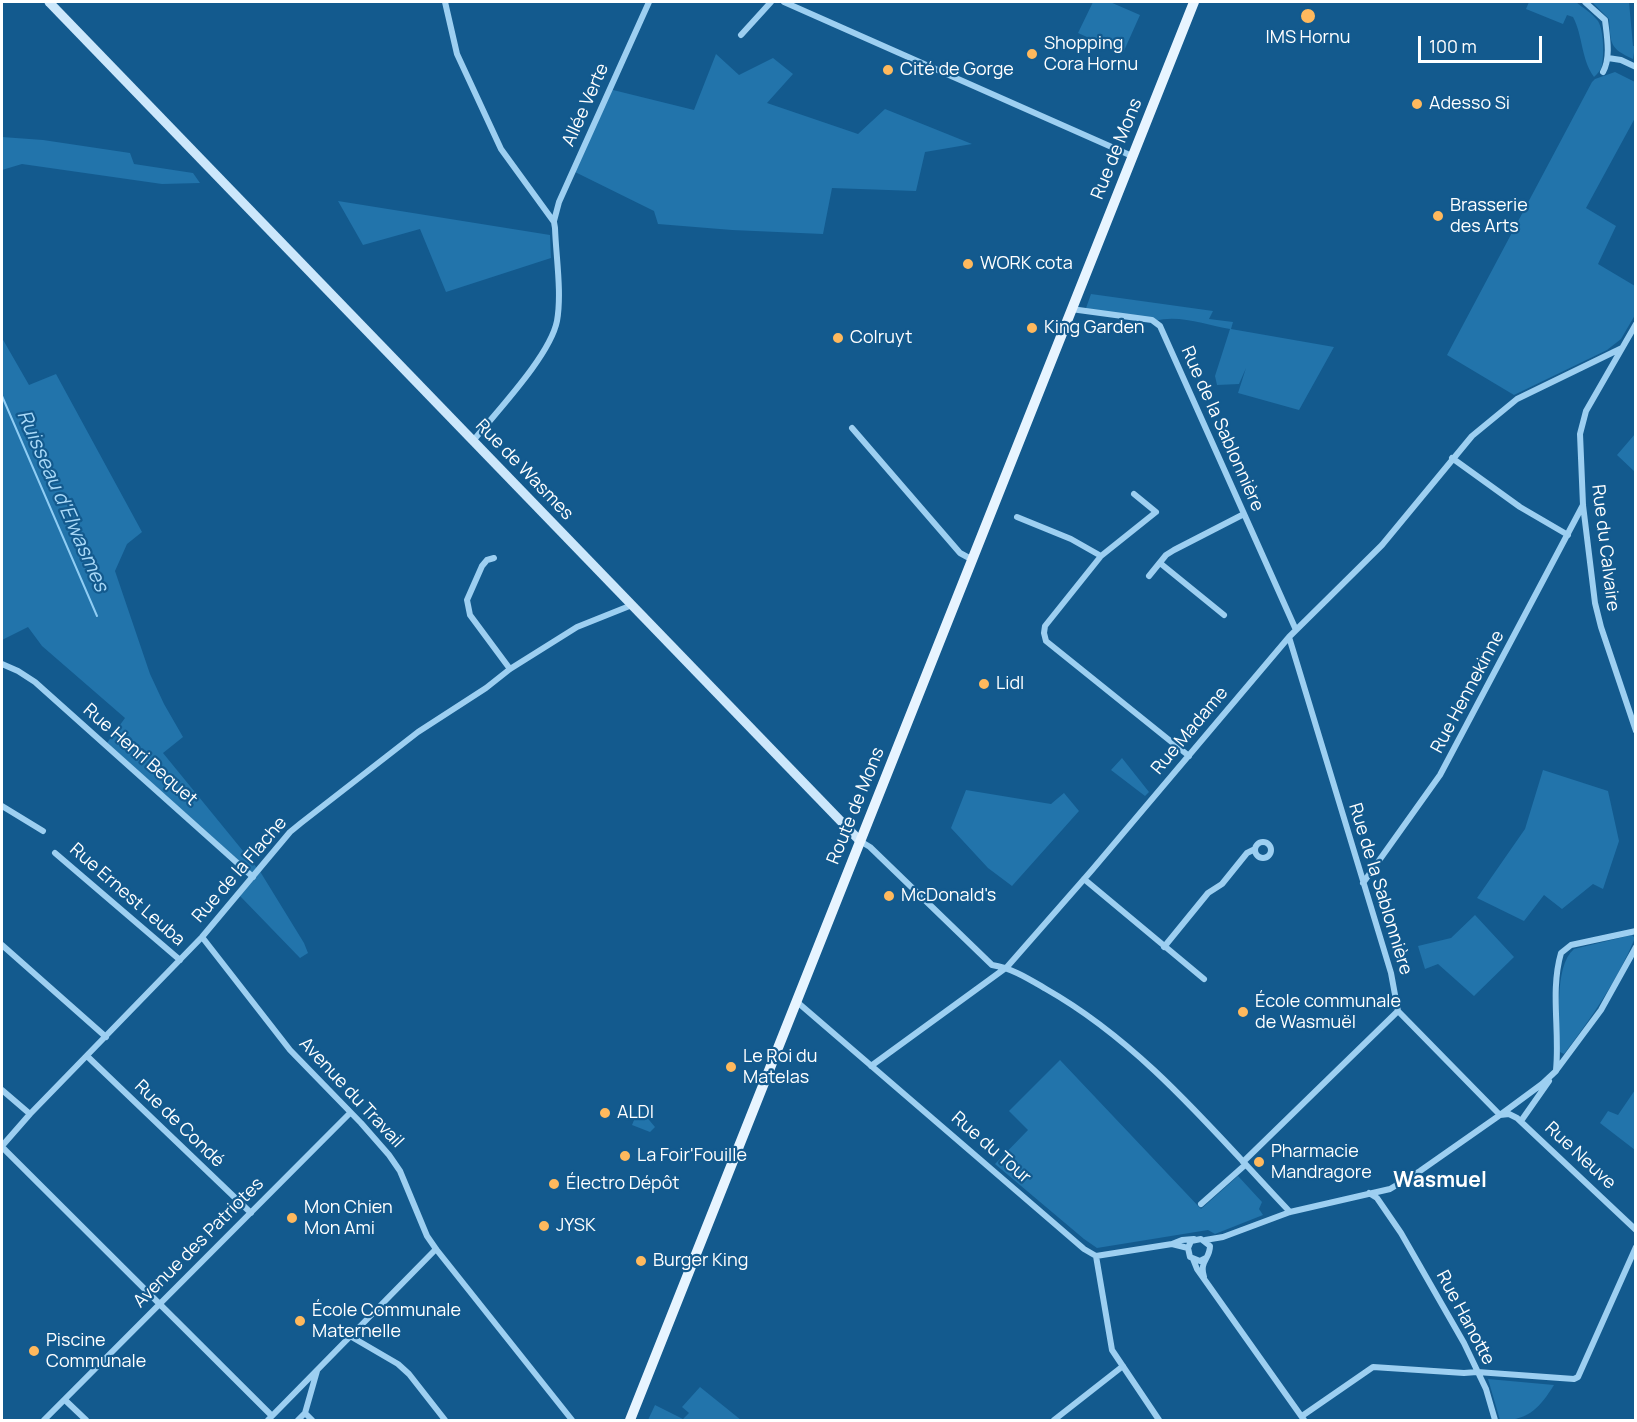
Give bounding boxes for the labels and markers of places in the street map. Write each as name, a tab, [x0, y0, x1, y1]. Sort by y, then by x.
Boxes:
marker: IMS Hornu	[1299, 7, 1317, 25]
place label: IMS Hornu	[1266, 27, 1350, 49]
place label: Shopping Cora Hornu	[1044, 33, 1138, 76]
marker: Shopping Cora Hornu	[1025, 47, 1039, 61]
place label: Cité de Gorge	[900, 59, 1014, 81]
marker: Cité de Gorge	[881, 63, 895, 77]
place label: Adesso Si	[1429, 93, 1510, 115]
marker: Adesso Si	[1410, 97, 1424, 111]
place label: Brasserie des Arts	[1450, 195, 1528, 238]
marker: Brasserie des Arts	[1431, 209, 1445, 223]
place label: WORK cota	[980, 253, 1073, 275]
marker: WORK cota	[961, 257, 975, 271]
place label: King Garden	[1044, 317, 1144, 339]
marker: King Garden	[1025, 321, 1039, 335]
place label: Colruyt	[850, 327, 912, 349]
marker: Colruyt	[831, 331, 845, 345]
place label: Lidl	[996, 673, 1024, 695]
marker: Lidl	[977, 677, 991, 691]
place label: McDonald's	[901, 885, 996, 907]
marker: McDonald's	[882, 889, 896, 903]
place label: École communale de Wasmuël	[1255, 991, 1401, 1034]
marker: École communale de Wasmuël	[1236, 1005, 1250, 1019]
place label: Le Roi du Matelas	[743, 1046, 817, 1088]
marker: Le Roi du Matelas	[724, 1060, 738, 1074]
place label: ALDI	[617, 1102, 654, 1124]
marker: ALDI	[598, 1106, 612, 1120]
place label: Pharmacie Mandragore	[1271, 1141, 1372, 1184]
place label: La Foir'Fouille	[637, 1145, 747, 1167]
marker: La Foir'Fouille	[618, 1149, 632, 1163]
marker: Pharmacie Mandragore	[1252, 1155, 1266, 1169]
place label: Électro Dépôt	[566, 1173, 680, 1195]
marker: Électro Dépôt	[547, 1177, 561, 1191]
place label: Mon Chien Mon Ami	[304, 1197, 393, 1240]
marker: Mon Chien Mon Ami	[285, 1211, 299, 1225]
place label: JYSK	[556, 1215, 596, 1237]
marker: JYSK	[537, 1219, 551, 1233]
place label: Burger King	[653, 1250, 748, 1272]
marker: Burger King	[634, 1254, 648, 1268]
place label: École Communale Maternelle	[312, 1300, 461, 1342]
marker: École Communale Maternelle	[293, 1314, 307, 1328]
place label: Piscine Communale	[46, 1330, 146, 1372]
marker: Piscine Communale	[27, 1344, 41, 1358]

